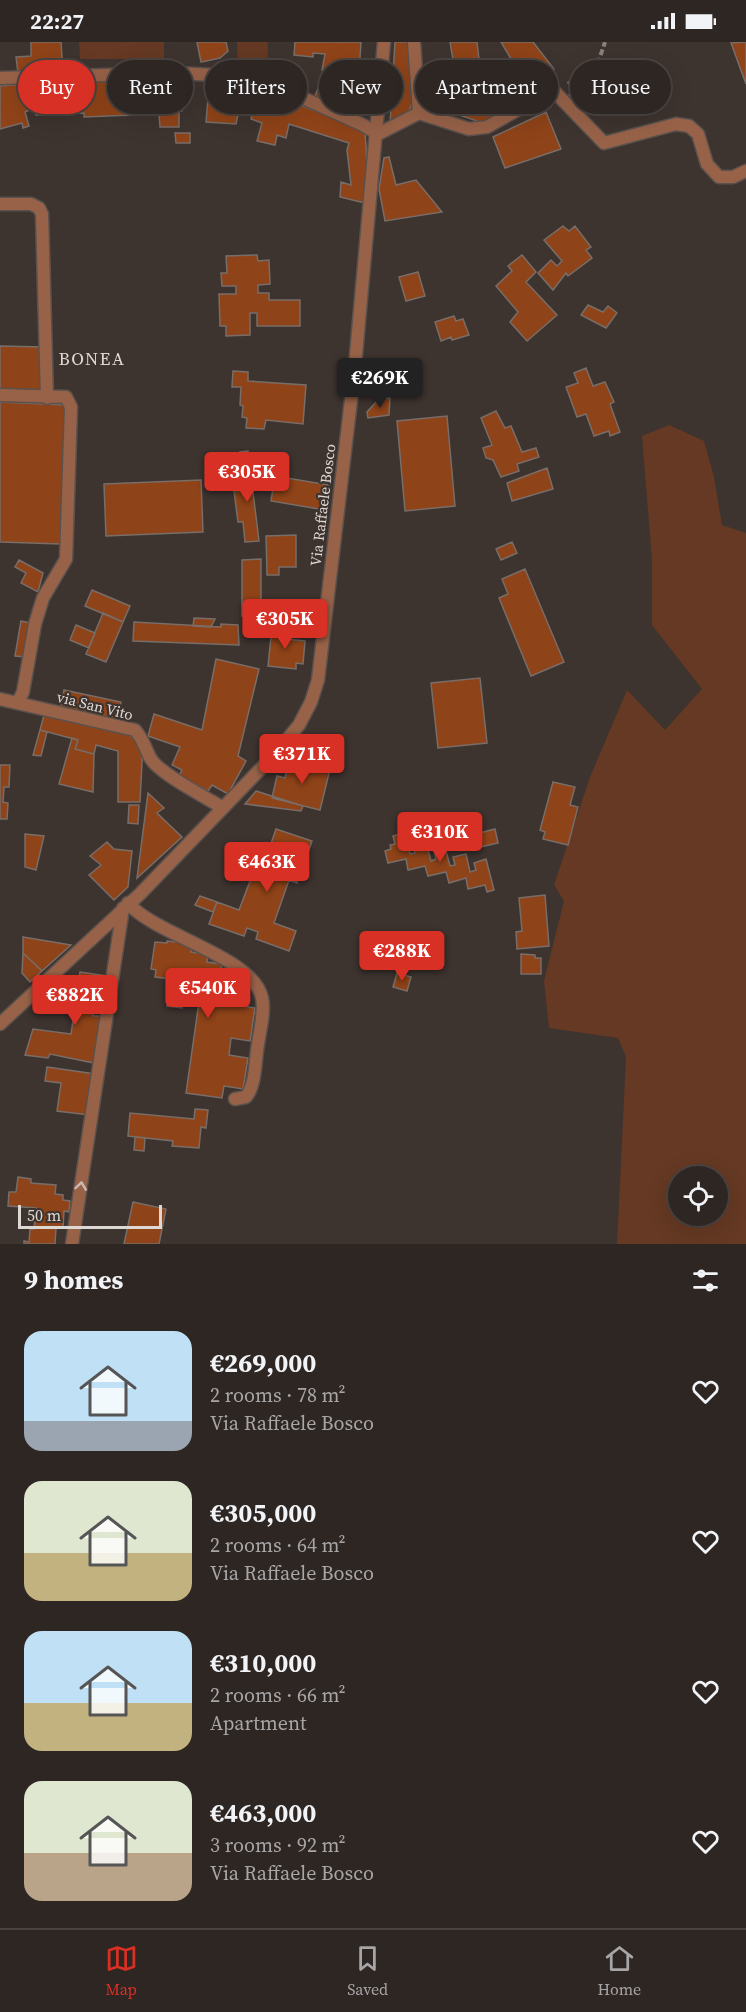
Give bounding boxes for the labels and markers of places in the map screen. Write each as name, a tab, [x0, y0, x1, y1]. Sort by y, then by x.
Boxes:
pin: €269K	[338, 358, 422, 409]
pin: €305K	[205, 452, 289, 503]
pin: €305K	[243, 599, 327, 650]
pin: €371K	[260, 734, 344, 785]
pin: €310K	[398, 812, 482, 863]
pin: €463K	[225, 842, 309, 893]
pin: €288K	[360, 931, 444, 982]
pin: €540K	[166, 968, 250, 1019]
pin: €882K	[33, 975, 117, 1026]

